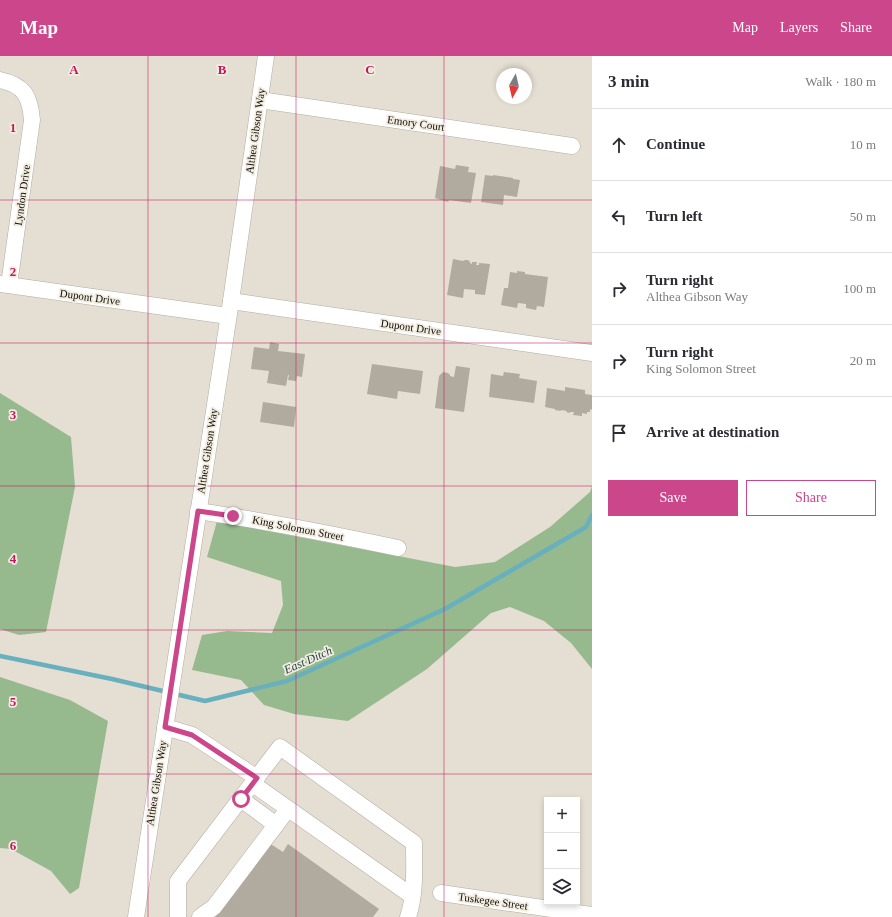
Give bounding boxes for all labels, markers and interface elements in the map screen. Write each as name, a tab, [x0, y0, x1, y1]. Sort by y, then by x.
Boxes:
text: Map	[20, 17, 58, 38]
text: Map	[732, 20, 758, 35]
text: Layers	[780, 20, 818, 35]
text: Share	[840, 20, 872, 35]
text: A	[69, 62, 79, 77]
text: B	[218, 62, 227, 77]
text: C	[365, 62, 375, 77]
north arrow	[496, 68, 532, 104]
text: 3 min	[608, 72, 649, 91]
text: Walk · 180 m	[805, 74, 876, 89]
street label: Althea Gibson Way	[243, 87, 267, 175]
street label: Emory Court	[387, 113, 445, 133]
text: 1	[10, 120, 16, 135]
icon: ahead	[608, 134, 630, 156]
text: Continue	[646, 136, 705, 152]
text: 10 m	[850, 137, 876, 152]
street label: Lyndon Drive	[12, 164, 32, 226]
icon: left	[608, 206, 630, 228]
text: Turn left	[646, 208, 703, 224]
text: 50 m	[850, 209, 876, 224]
text: 2	[10, 264, 16, 279]
text: Turn right	[646, 272, 713, 288]
icon: right	[608, 278, 630, 300]
text: 100 m	[843, 281, 876, 296]
street label: Dupont Drive	[59, 287, 121, 307]
text: Althea Gibson Way	[646, 289, 748, 304]
street label: Dupont Drive	[380, 317, 442, 337]
text: Turn right	[646, 344, 713, 360]
icon: right	[608, 350, 630, 372]
text: 20 m	[850, 353, 876, 368]
text: King Solomon Street	[646, 361, 756, 376]
text: 3	[10, 407, 17, 422]
street label: Althea Gibson Way	[194, 407, 220, 495]
icon: arrive	[608, 422, 630, 444]
text: Arrive at destination	[646, 424, 779, 440]
button: Save	[608, 480, 738, 516]
button: Share	[746, 480, 876, 516]
route end	[224, 507, 242, 525]
street label: King Solomon Street	[251, 513, 345, 543]
text: 4	[10, 551, 17, 566]
water label: East Ditch	[281, 643, 334, 677]
text: 5	[10, 694, 17, 709]
street label: Althea Gibson Way	[143, 739, 169, 827]
route start	[232, 790, 250, 808]
map controls	[544, 797, 580, 905]
button: +	[544, 797, 580, 833]
button: −	[544, 833, 580, 869]
text: 6	[10, 838, 17, 853]
button: layers	[544, 869, 580, 905]
street label: Tuskegee Street	[457, 890, 529, 912]

